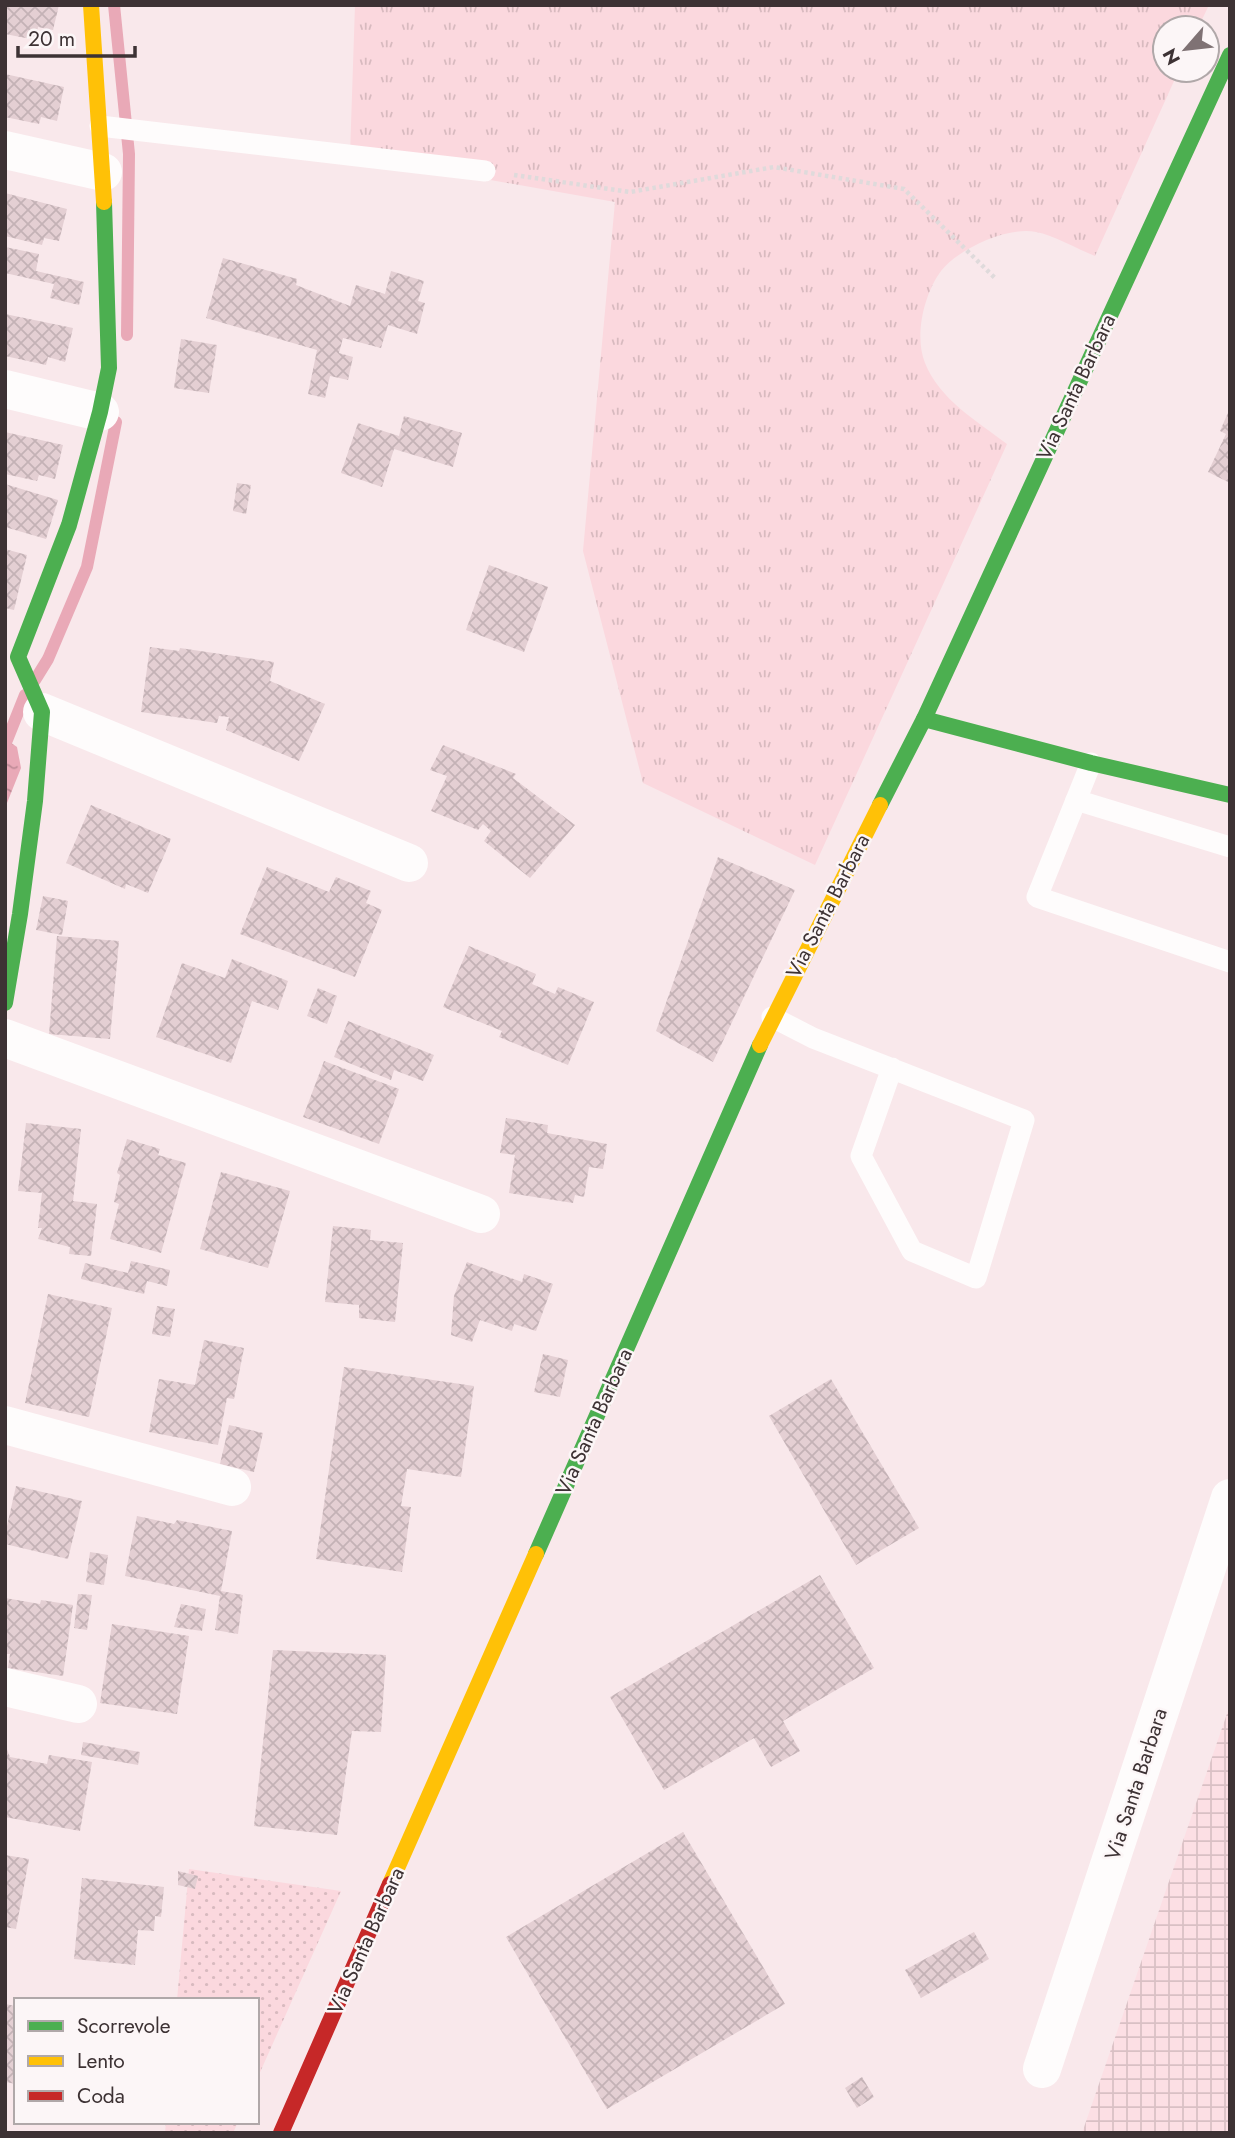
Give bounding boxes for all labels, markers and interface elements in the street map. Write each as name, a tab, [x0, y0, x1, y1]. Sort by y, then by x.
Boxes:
scale bar	[18, 14, 135, 58]
north arrow	[1151, 14, 1221, 84]
text: 20 m	[28, 24, 75, 54]
text: N	[1156, 44, 1187, 70]
street label: Via Santa Barbara	[1029, 309, 1123, 465]
street label: Via Santa Barbara	[779, 829, 877, 983]
street label: Via Santa Barbara	[548, 1344, 640, 1500]
street label: Via Santa Barbara	[1097, 1704, 1175, 1864]
street label: Via Santa Barbara	[320, 1863, 412, 2019]
legend	[14, 1998, 259, 2124]
text: Scorrevole	[77, 2011, 171, 2041]
text: Lento	[77, 2046, 125, 2076]
text: Coda	[77, 2081, 125, 2111]

